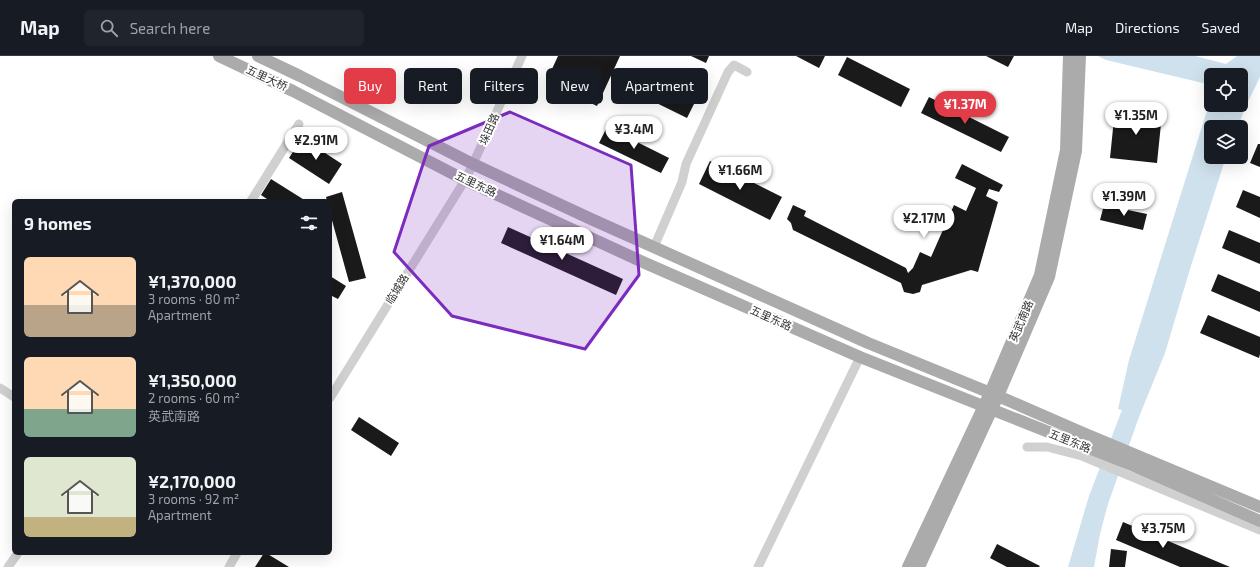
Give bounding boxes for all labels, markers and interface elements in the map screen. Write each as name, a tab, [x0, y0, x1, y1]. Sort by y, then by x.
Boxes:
search box	[84, 10, 364, 46]
text: Map	[20, 16, 60, 39]
icon: search	[98, 17, 120, 39]
text: Search here	[130, 19, 210, 37]
text: Map	[1065, 19, 1093, 36]
text: Directions	[1115, 19, 1180, 36]
text: Saved	[1202, 19, 1240, 36]
street label: 五里大桥	[245, 62, 290, 93]
chip: Buy	[344, 68, 396, 104]
chip: Rent	[404, 68, 462, 104]
chip: Filters	[470, 68, 538, 104]
chip: New	[546, 68, 603, 104]
chip: Apartment	[611, 68, 708, 104]
map controls	[1204, 68, 1248, 164]
button: locate	[1204, 68, 1248, 112]
pin: ¥1.37M	[932, 91, 998, 125]
text: ¥1.37M	[943, 96, 987, 112]
pin: ¥1.35M	[1103, 102, 1169, 136]
text: ¥1.35M	[1114, 107, 1158, 123]
street label: 垛田路	[476, 111, 501, 147]
pin: ¥3.4M	[606, 116, 662, 150]
button: layers	[1204, 120, 1248, 164]
text: ¥3.4M	[614, 121, 654, 137]
pin: ¥2.91M	[283, 127, 349, 161]
text: ¥2.91M	[294, 132, 338, 148]
pin: ¥1.66M	[707, 157, 773, 191]
text: ¥1.66M	[718, 162, 762, 178]
street label: 五里东路	[454, 168, 499, 199]
pin: ¥1.39M	[1091, 183, 1157, 217]
text: ¥1.39M	[1102, 188, 1146, 204]
pin: ¥2.17M	[891, 205, 957, 239]
text: ¥2.17M	[902, 210, 946, 226]
icon: filters	[298, 212, 320, 234]
text: 9 homes	[24, 213, 92, 233]
pin: ¥1.64M	[529, 227, 595, 261]
text: ¥1.64M	[539, 232, 585, 248]
text: ¥1,370,000	[148, 271, 236, 291]
street label: 临城路	[382, 271, 411, 306]
icon: home	[56, 273, 104, 321]
text: 3 rooms · 80 m²	[148, 291, 240, 307]
street label: 英武南路	[1006, 298, 1035, 344]
street label: 五里东路	[748, 303, 794, 332]
text: Apartment	[148, 307, 212, 323]
text: ¥1,350,000	[148, 370, 237, 390]
icon: home	[56, 373, 104, 421]
text: 2 rooms · 60 m²	[148, 390, 240, 406]
text: 英武南路	[148, 408, 200, 424]
street label: 五里东路	[1047, 426, 1093, 455]
text: ¥2,170,000	[148, 471, 236, 491]
icon: home	[56, 473, 104, 521]
text: 3 rooms · 92 m²	[148, 491, 239, 507]
text: Apartment	[148, 507, 212, 523]
pin: ¥3.75M	[1130, 515, 1196, 549]
text: ¥3.75M	[1141, 520, 1185, 536]

